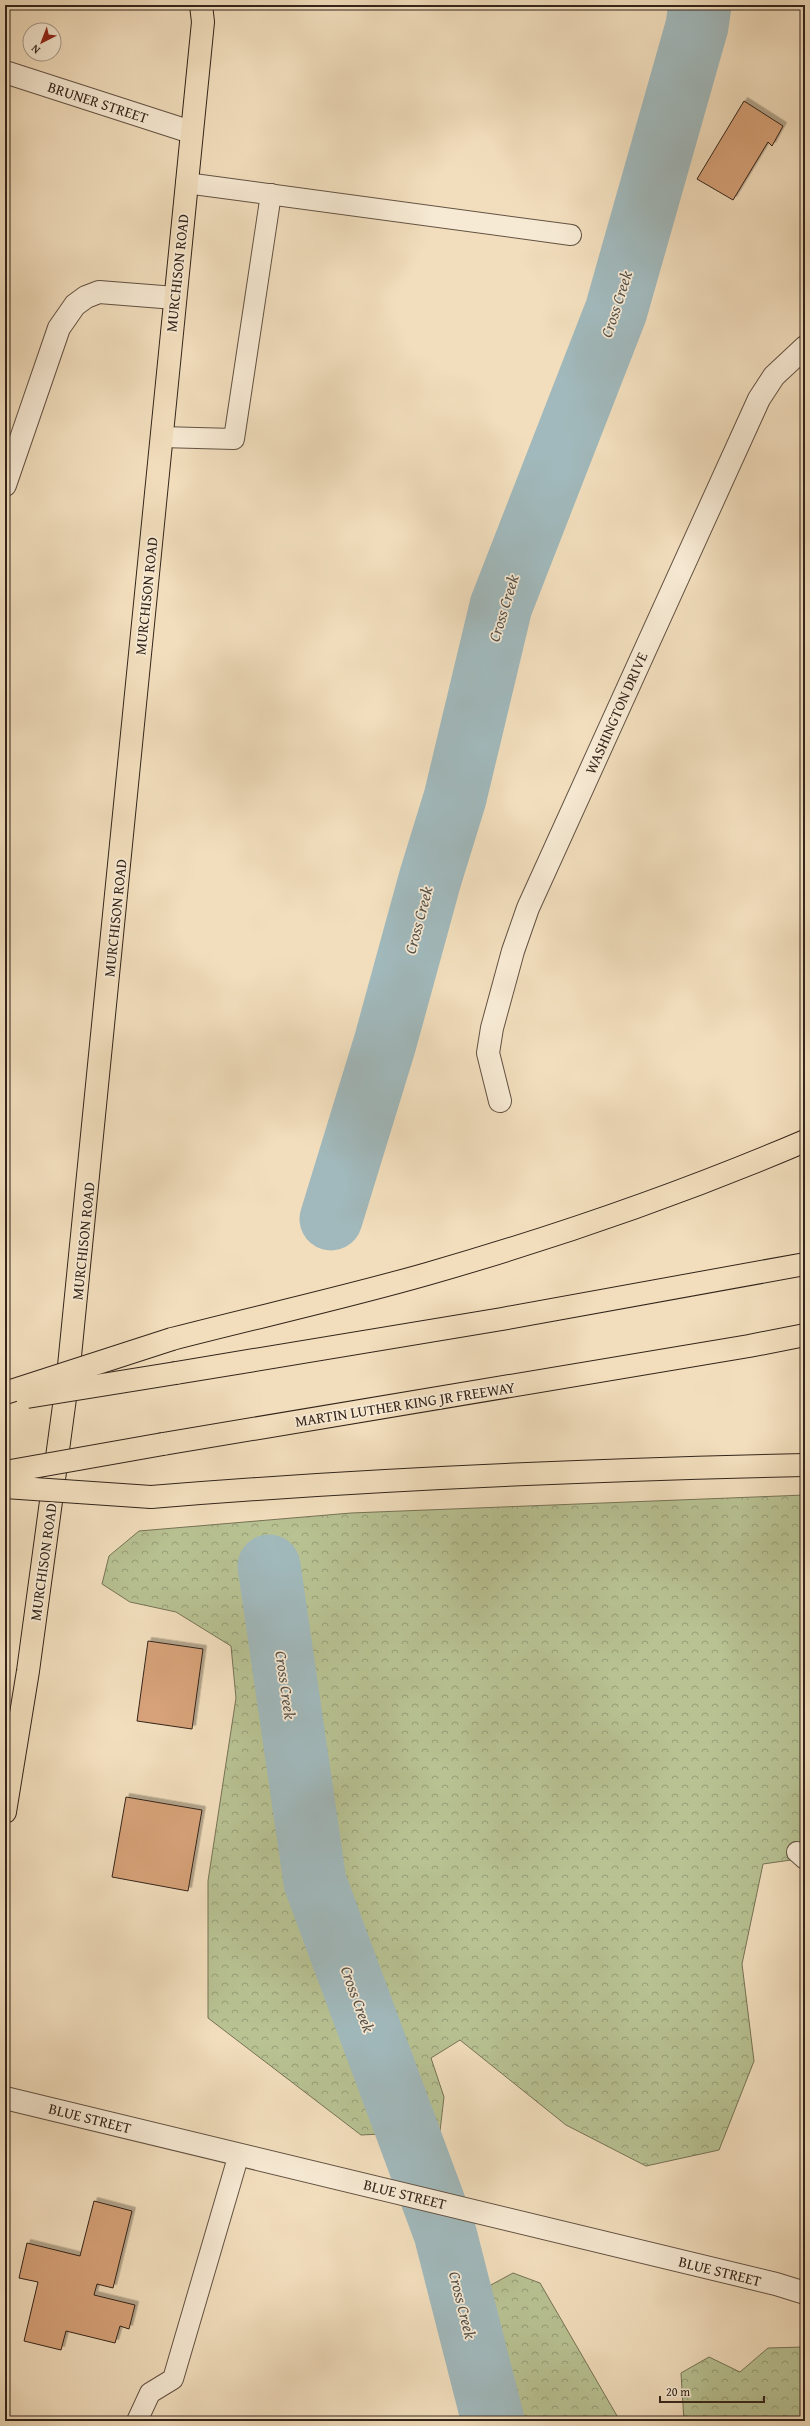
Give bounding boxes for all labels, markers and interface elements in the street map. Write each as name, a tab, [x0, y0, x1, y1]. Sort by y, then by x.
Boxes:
north arrow	[22, 22, 62, 62]
text: N	[27, 41, 43, 58]
street label: BRUNER STREET	[45, 76, 151, 128]
street label: MURCHISON ROAD	[160, 213, 194, 333]
water label: Cross Creek	[594, 267, 638, 340]
street label: MURCHISON ROAD	[129, 536, 163, 656]
water label: Cross Creek	[481, 571, 525, 644]
street label: WASHINGTON DRIVE	[580, 648, 653, 777]
street label: MURCHISON ROAD	[98, 858, 132, 978]
water label: Cross Creek	[397, 883, 439, 956]
street label: MURCHISON ROAD	[66, 1181, 100, 1301]
street label: MARTIN LUTHER KING JR FREEWAY	[293, 1376, 517, 1432]
street label: MURCHISON ROAD	[24, 1502, 62, 1622]
water label: Cross Creek	[269, 1649, 303, 1721]
water label: Cross Creek	[335, 1963, 381, 2036]
street label: BLUE STREET	[46, 2098, 134, 2139]
street label: BLUE STREET	[361, 2174, 449, 2215]
street label: BLUE STREET	[676, 2251, 764, 2292]
water label: Cross Creek	[443, 2269, 483, 2342]
scale bar	[660, 2378, 764, 2404]
text: 20 m	[666, 2383, 690, 2400]

